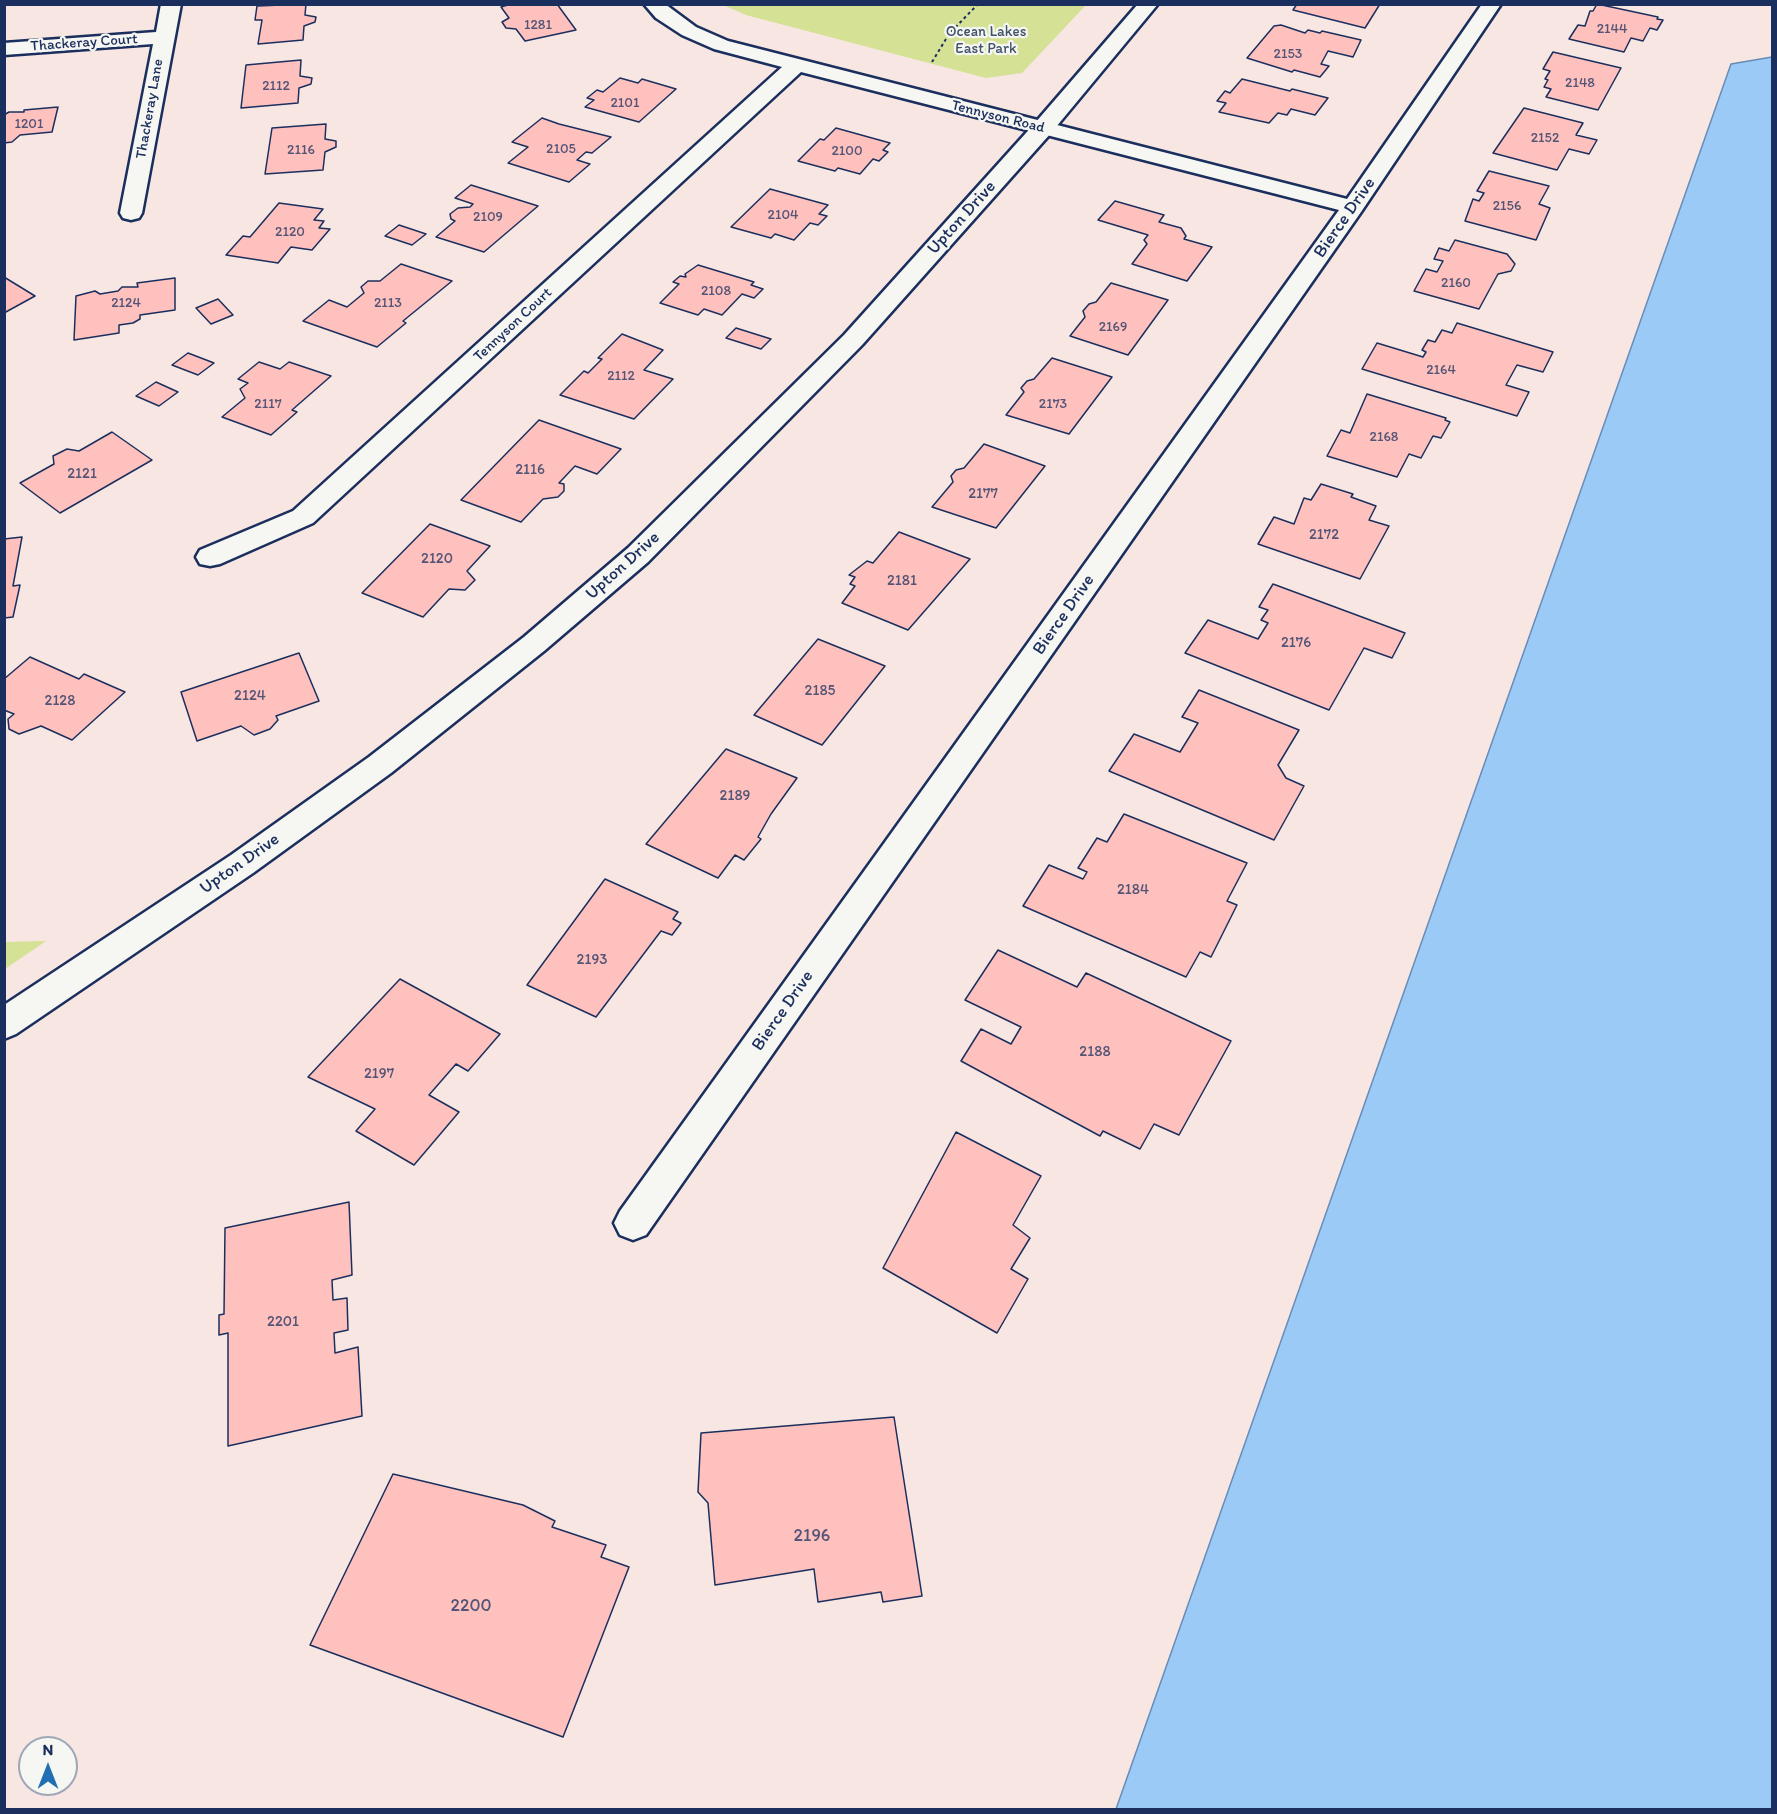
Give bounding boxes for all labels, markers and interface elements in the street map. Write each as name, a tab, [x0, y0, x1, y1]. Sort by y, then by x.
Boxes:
house number: 1281	[524, 17, 552, 33]
house number: 2144	[1597, 21, 1627, 37]
park label: Ocean Lakes East Park	[946, 23, 1026, 58]
street label: Thackeray Court	[30, 30, 138, 56]
house number: 2153	[1274, 46, 1302, 62]
street label: Thackeray Lane	[132, 58, 168, 160]
house number: 2148	[1565, 75, 1595, 91]
house number: 2112	[262, 78, 290, 94]
house number: 2101	[611, 95, 639, 111]
street label: Tennyson Road	[949, 97, 1047, 137]
house number: 1201	[15, 116, 43, 132]
house number: 2152	[1531, 130, 1559, 146]
house number: 2105	[546, 141, 576, 157]
house number: 2116	[287, 142, 315, 158]
house number: 2100	[831, 143, 863, 159]
street label: Bierce Drive	[1309, 174, 1381, 262]
street label: Upton Drive	[923, 177, 1001, 259]
house number: 2156	[1493, 198, 1521, 214]
house number: 2104	[768, 207, 798, 223]
house number: 2109	[473, 209, 503, 225]
house number: 2120	[275, 224, 305, 240]
house number: 2160	[1441, 275, 1471, 291]
house number: 2108	[701, 283, 731, 299]
street label: Tennyson Court	[470, 284, 556, 366]
house number: 2124	[111, 295, 141, 311]
house number: 2113	[374, 295, 402, 311]
house number: 2169	[1099, 319, 1127, 335]
house number: 2164	[1426, 362, 1456, 378]
house number: 2112	[607, 368, 635, 384]
house number: 2117	[254, 396, 282, 412]
house number: 2173	[1039, 396, 1067, 412]
house number: 2168	[1370, 429, 1398, 445]
house number: 2116	[515, 461, 545, 479]
house number: 2121	[67, 465, 97, 483]
house number: 2177	[968, 485, 998, 503]
house number: 2172	[1309, 526, 1339, 544]
street label: Upton Drive	[582, 527, 664, 605]
house number: 2120	[421, 550, 453, 568]
street label: Bierce Drive	[1028, 571, 1100, 659]
house number: 2181	[887, 572, 917, 590]
house number: 2176	[1281, 634, 1311, 652]
house number: 2185	[805, 682, 835, 700]
house number: 2124	[234, 687, 266, 705]
house number: 2128	[45, 692, 75, 710]
house number: 2189	[720, 787, 750, 805]
street label: Upton Drive	[196, 829, 284, 899]
house number: 2184	[1117, 881, 1149, 899]
house number: 2193	[577, 951, 607, 969]
street label: Bierce Drive	[747, 967, 819, 1055]
house number: 2188	[1079, 1043, 1111, 1061]
house number: 2197	[364, 1065, 394, 1083]
house number: 2201	[267, 1313, 299, 1331]
house number: 2196	[794, 1525, 830, 1547]
house number: 2200	[450, 1595, 492, 1617]
north arrow	[18, 1736, 78, 1796]
text: N	[43, 1740, 53, 1759]

